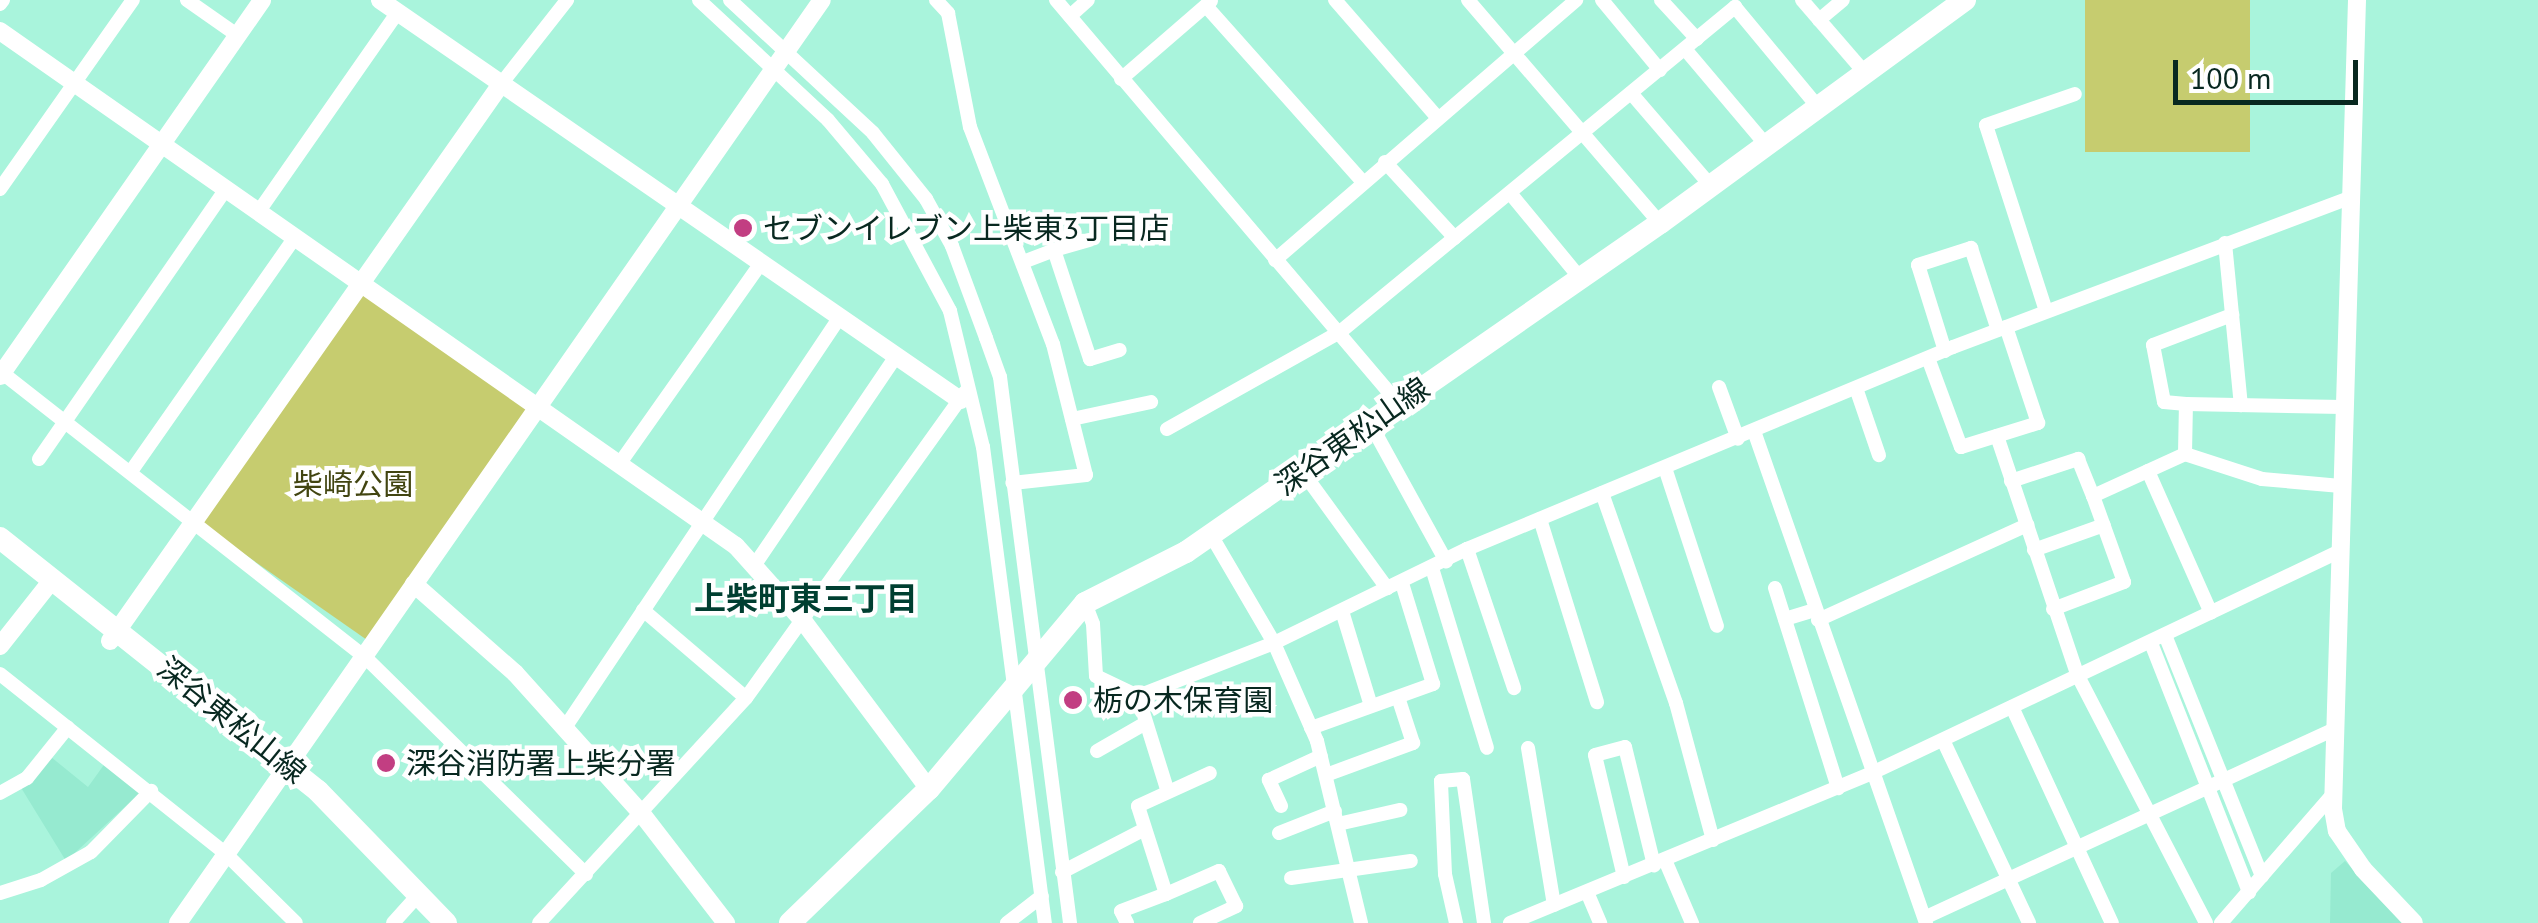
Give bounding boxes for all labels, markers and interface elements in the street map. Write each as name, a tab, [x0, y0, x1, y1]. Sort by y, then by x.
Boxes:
scale bar	[2178, 40, 2363, 102]
text: 100 m	[2190, 58, 2271, 97]
place label: セブンイレブン上柴東3丁目店	[763, 210, 1169, 246]
marker: セブンイレブン上柴東3丁目店	[732, 217, 754, 239]
street label: 深谷東松山線	[1268, 370, 1436, 502]
park label: 柴崎公園	[293, 466, 413, 502]
district label: 上柴町東三丁目	[694, 579, 918, 617]
street label: 深谷東松山線	[151, 649, 313, 791]
place label: 栃の木保育園	[1093, 682, 1273, 718]
marker: 栃の木保育園	[1062, 689, 1084, 711]
place label: 深谷消防署上柴分署	[406, 745, 676, 781]
marker: 深谷消防署上柴分署	[375, 752, 397, 774]

